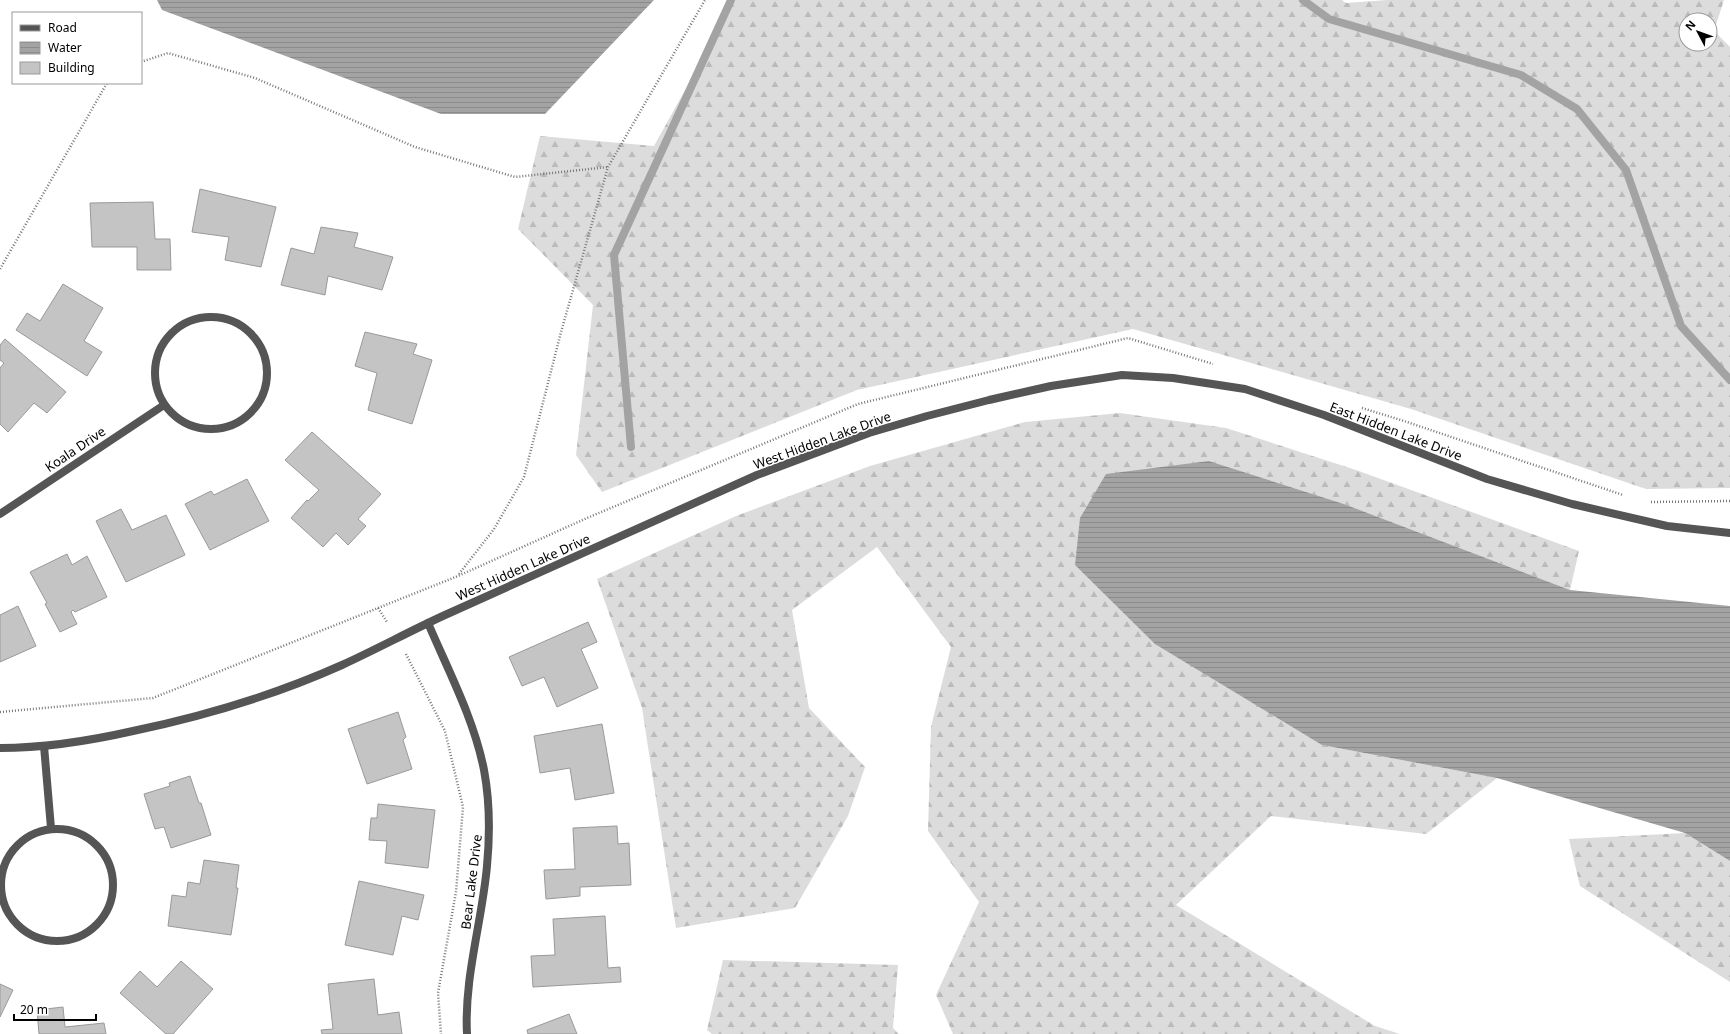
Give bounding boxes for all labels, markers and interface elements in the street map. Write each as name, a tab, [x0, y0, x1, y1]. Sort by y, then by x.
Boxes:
legend	[12, 12, 142, 84]
north arrow	[1678, 12, 1718, 52]
text: N	[1681, 17, 1699, 33]
text: Road	[48, 19, 77, 36]
text: Water	[48, 39, 82, 56]
text: Building	[48, 59, 95, 76]
street label: East Hidden Lake Drive	[1327, 397, 1465, 465]
street label: West Hidden Lake Drive	[751, 407, 893, 473]
street label: Koala Drive	[41, 422, 109, 476]
street label: West Hidden Lake Drive	[453, 529, 593, 605]
street label: Bear Lake Drive	[456, 833, 486, 931]
scale bar	[14, 996, 96, 1022]
text: 20 m	[20, 1001, 48, 1018]

